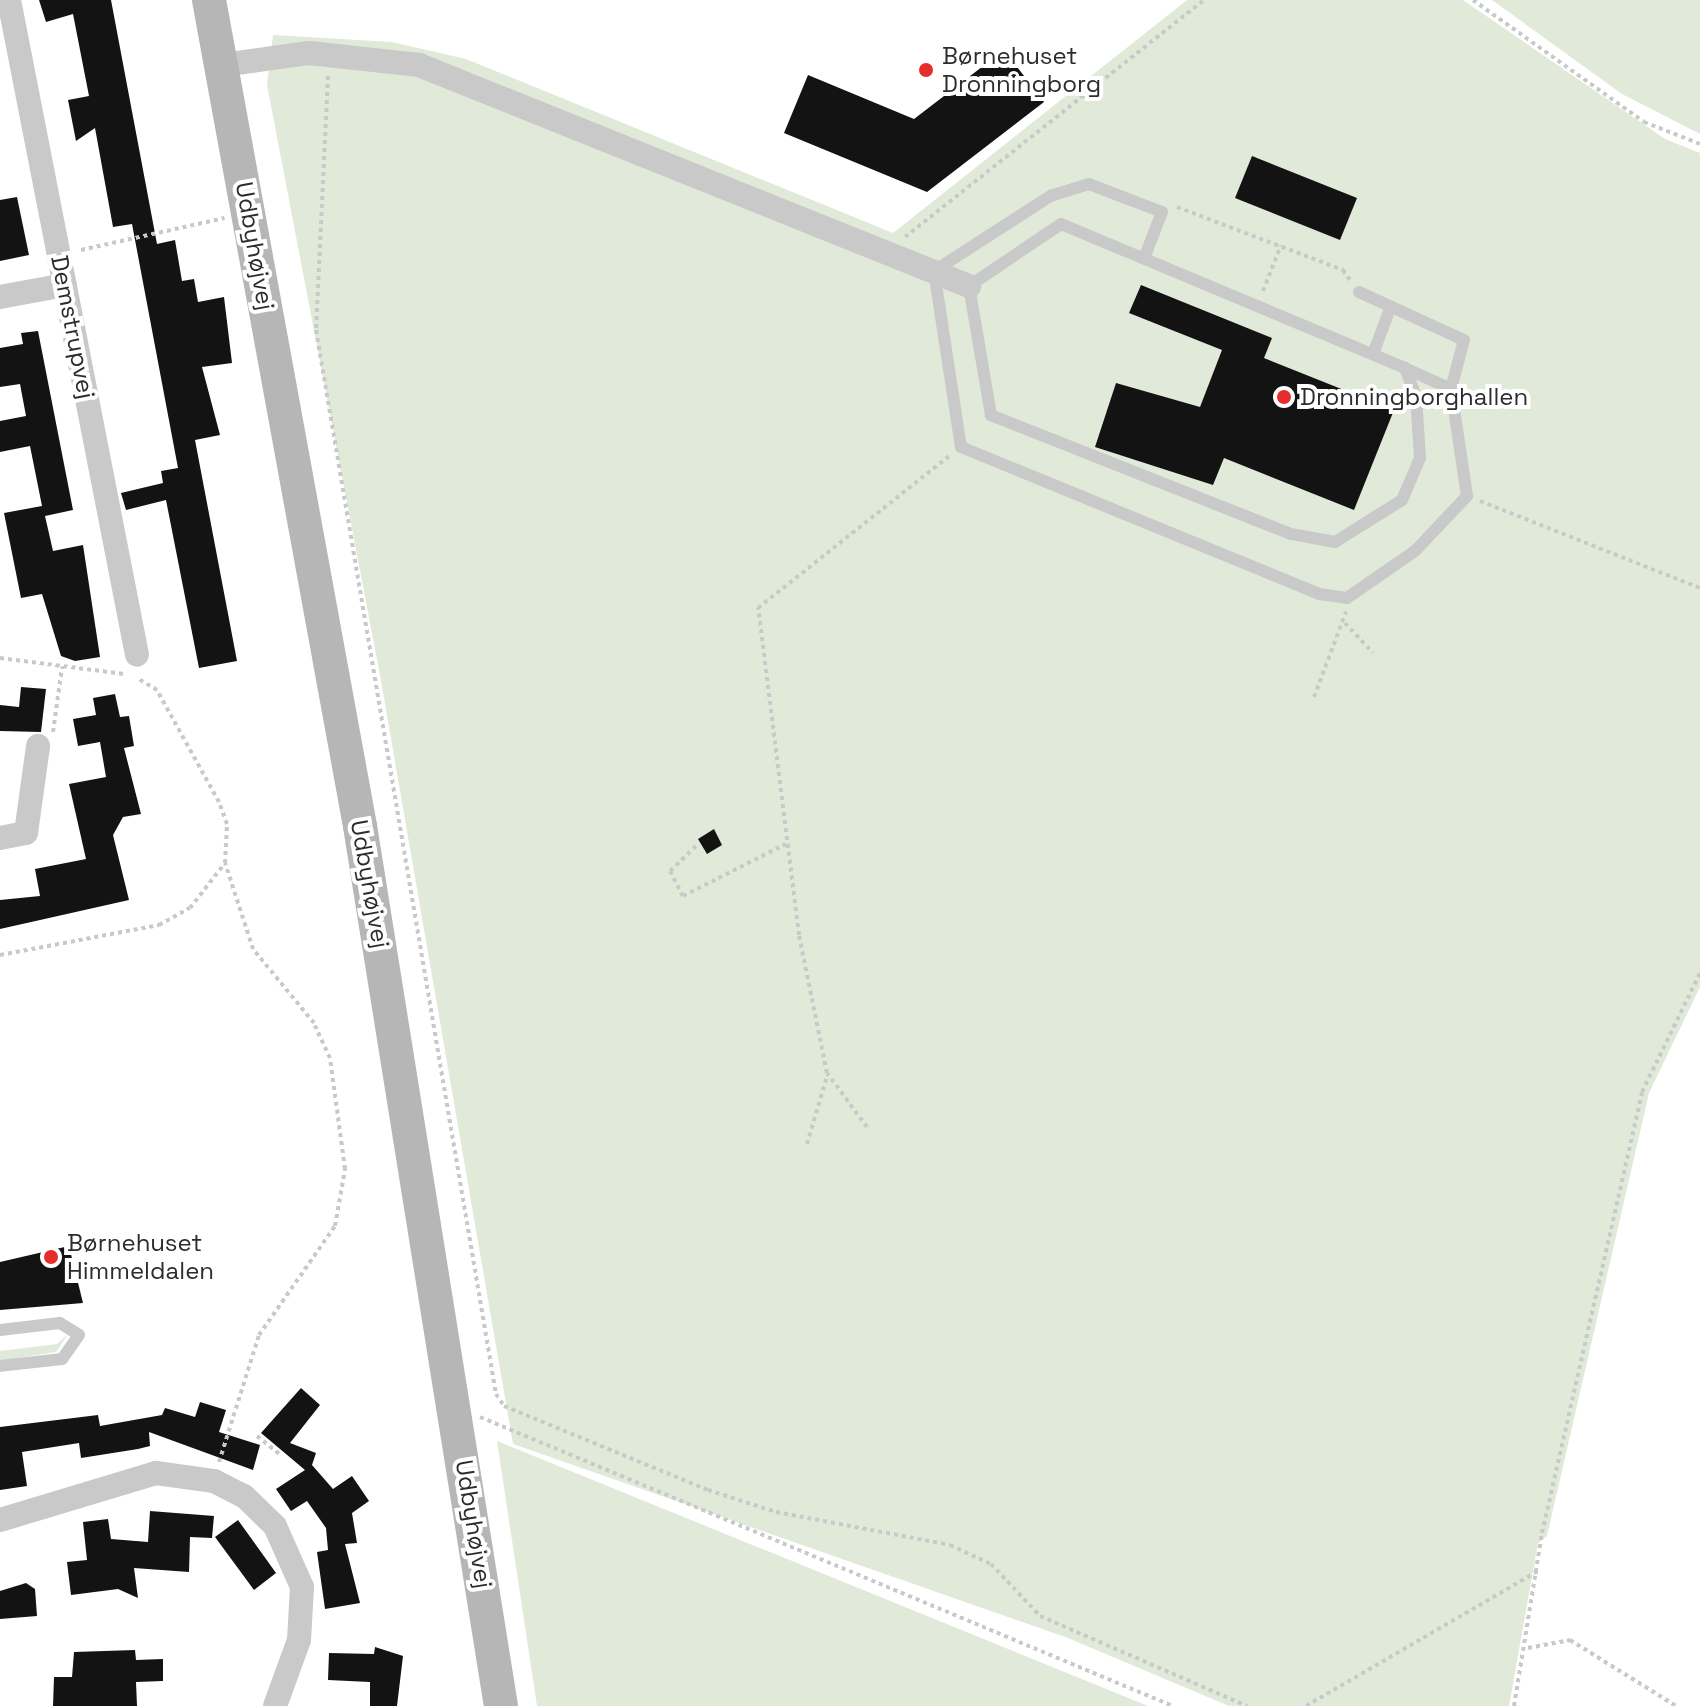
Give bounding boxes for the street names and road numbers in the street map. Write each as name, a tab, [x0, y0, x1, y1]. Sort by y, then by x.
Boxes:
street label: Udbyhøjvej	[230, 180, 280, 312]
street label: Demstrupvej	[45, 253, 101, 401]
street label: Udbyhøjvej	[345, 818, 395, 950]
street label: Udbyhøjvej	[450, 1458, 498, 1590]

